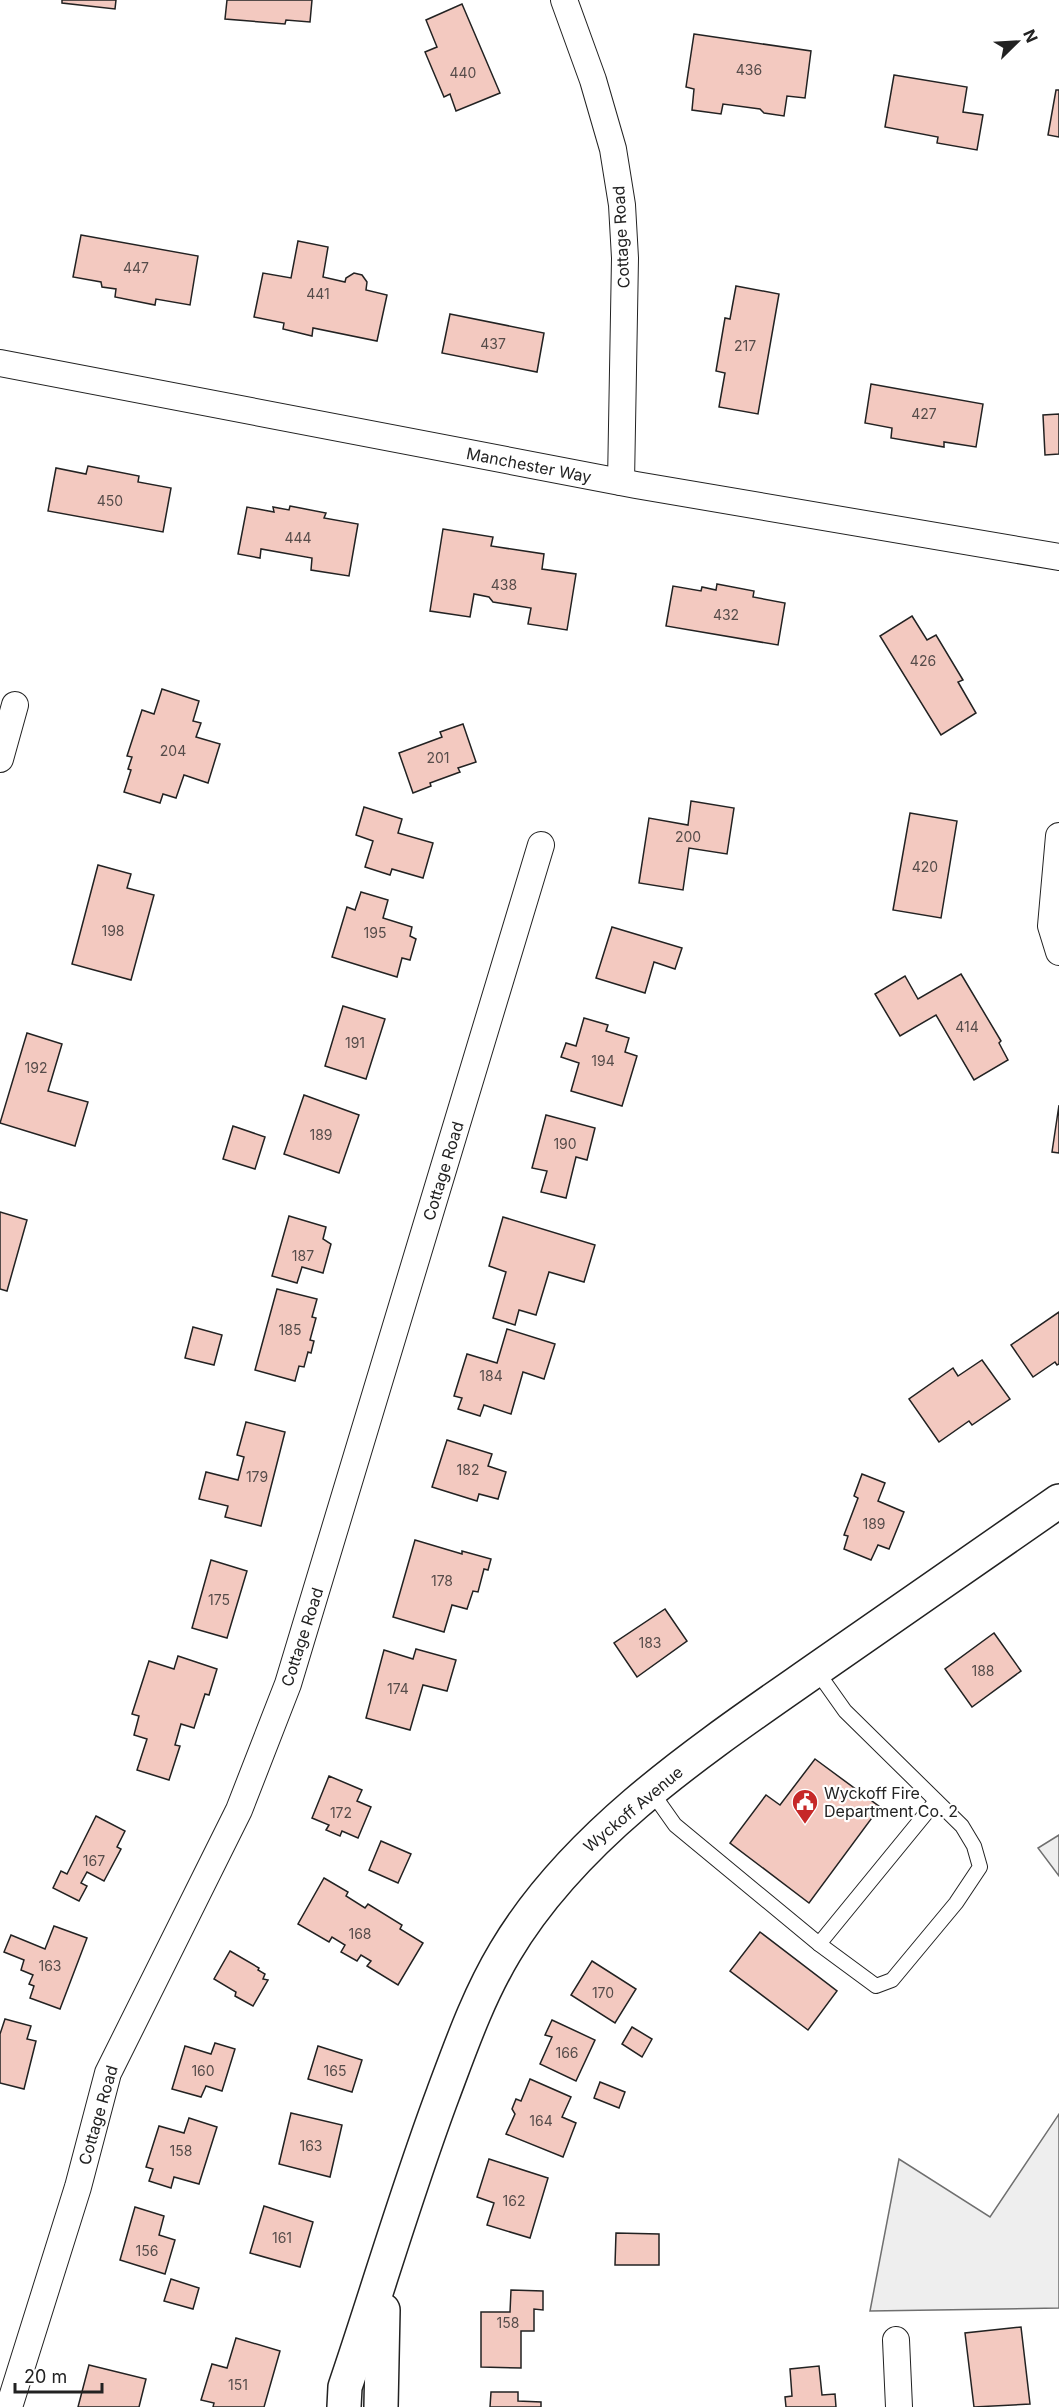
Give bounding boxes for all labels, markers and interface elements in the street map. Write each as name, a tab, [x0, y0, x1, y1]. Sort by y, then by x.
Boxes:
north arrow	[987, 12, 1047, 72]
text: N	[1019, 26, 1042, 46]
house number: 436	[736, 61, 762, 78]
house number: 440	[450, 64, 476, 81]
street label: Cottage Road	[608, 185, 634, 289]
house number: 447	[123, 259, 149, 276]
house number: 441	[306, 285, 330, 302]
house number: 437	[480, 335, 506, 352]
house number: 217	[734, 337, 756, 354]
house number: 427	[911, 405, 937, 422]
street label: Manchester Way	[465, 443, 593, 487]
house number: 450	[97, 492, 123, 509]
house number: 444	[284, 529, 312, 546]
house number: 438	[491, 576, 517, 593]
house number: 432	[713, 606, 739, 623]
house number: 426	[910, 652, 936, 669]
house number: 204	[160, 742, 186, 759]
house number: 201	[426, 749, 450, 766]
house number: 200	[675, 828, 701, 845]
house number: 420	[912, 858, 938, 875]
house number: 198	[101, 922, 125, 939]
house number: 195	[364, 924, 386, 941]
house number: 414	[955, 1018, 979, 1035]
house number: 191	[345, 1034, 365, 1051]
house number: 194	[591, 1052, 615, 1069]
house number: 192	[25, 1059, 47, 1076]
street label: Cottage Road	[418, 1119, 468, 1223]
house number: 189	[309, 1126, 333, 1143]
house number: 190	[553, 1135, 577, 1152]
house number: 187	[292, 1247, 314, 1264]
house number: 185	[279, 1321, 301, 1338]
house number: 184	[479, 1367, 503, 1384]
house number: 182	[457, 1461, 479, 1478]
house number: 179	[246, 1468, 268, 1485]
house number: 189	[862, 1515, 886, 1532]
house number: 178	[431, 1572, 453, 1589]
street label: Cottage Road	[277, 1585, 327, 1689]
house number: 175	[208, 1591, 230, 1608]
house number: 183	[638, 1634, 662, 1651]
house number: 188	[971, 1662, 995, 1679]
house number: 174	[387, 1680, 409, 1697]
street label: Wyckoff Avenue	[579, 1762, 687, 1856]
place label: Wyckoff Fire Department Co. 2	[824, 1783, 958, 1821]
public building icon: Wyckoff Fire Department Co. 2	[790, 1787, 820, 1825]
house number: 172	[330, 1804, 352, 1821]
house number: 167	[83, 1852, 105, 1869]
house number: 168	[348, 1925, 372, 1942]
house number: 163	[38, 1957, 62, 1974]
house number: 170	[592, 1984, 614, 2001]
house number: 166	[555, 2044, 579, 2061]
house number: 160	[191, 2062, 215, 2079]
house number: 165	[324, 2062, 346, 2079]
street label: Cottage Road	[74, 2063, 122, 2167]
house number: 164	[529, 2112, 553, 2129]
house number: 163	[299, 2137, 323, 2154]
house number: 158	[170, 2142, 192, 2159]
house number: 162	[503, 2192, 525, 2209]
house number: 161	[272, 2229, 292, 2246]
house number: 156	[136, 2242, 158, 2259]
house number: 158	[497, 2314, 519, 2331]
scale bar	[15, 2356, 102, 2394]
text: 20 m	[24, 2366, 67, 2387]
house number: 151	[228, 2376, 248, 2393]

